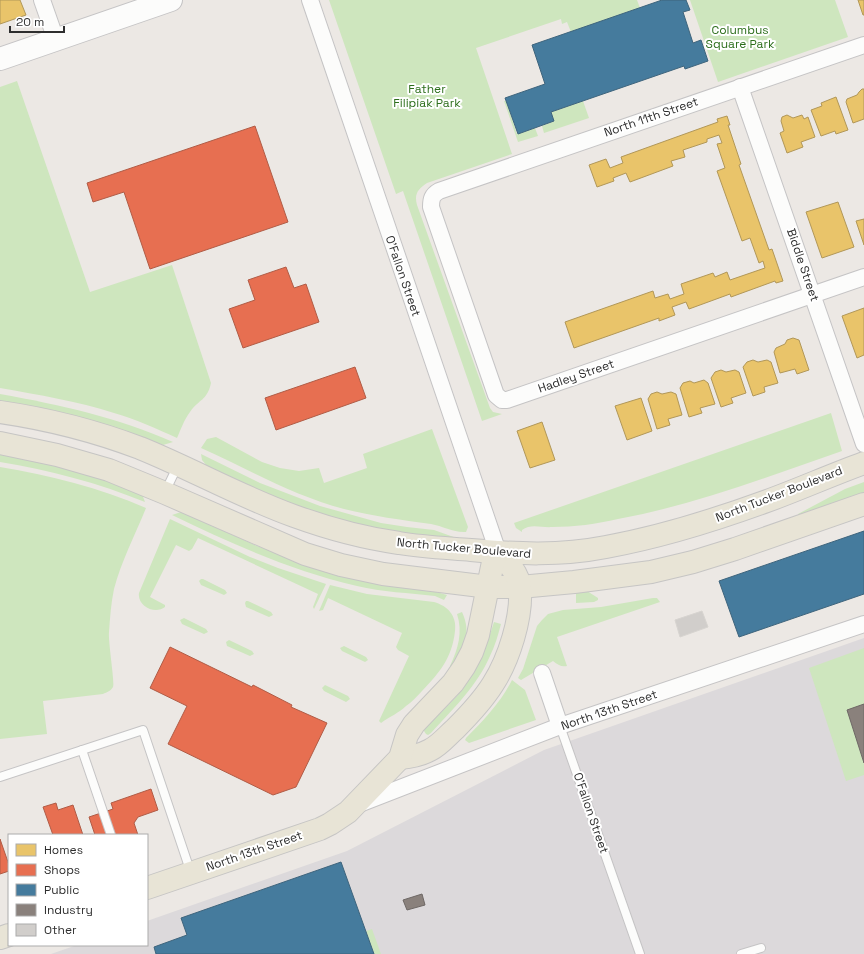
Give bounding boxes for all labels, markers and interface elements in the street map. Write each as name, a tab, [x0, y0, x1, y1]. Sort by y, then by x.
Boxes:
scale bar	[10, 8, 64, 34]
text: 20 m	[16, 14, 44, 30]
park label: Columbus Square Park	[706, 22, 775, 52]
park label: Father Filipiak Park	[393, 81, 461, 111]
street label: North 11th Street	[602, 93, 700, 141]
street label: Biddle Street	[783, 226, 823, 304]
street label: O'Fallon Street	[382, 233, 424, 319]
street label: Hadley Street	[536, 355, 616, 397]
street label: North Tucker Boulevard	[713, 462, 845, 526]
street label: North Tucker Boulevard	[396, 534, 532, 562]
street label: North 13th Street	[559, 686, 659, 734]
street label: O'Fallon Street	[570, 770, 612, 856]
street label: North 13th Street	[204, 827, 304, 875]
legend	[8, 834, 148, 946]
text: Homes	[44, 842, 83, 858]
text: Shops	[44, 862, 80, 878]
text: Public	[44, 882, 79, 898]
text: Industry	[44, 902, 93, 918]
text: Other	[44, 922, 77, 938]

